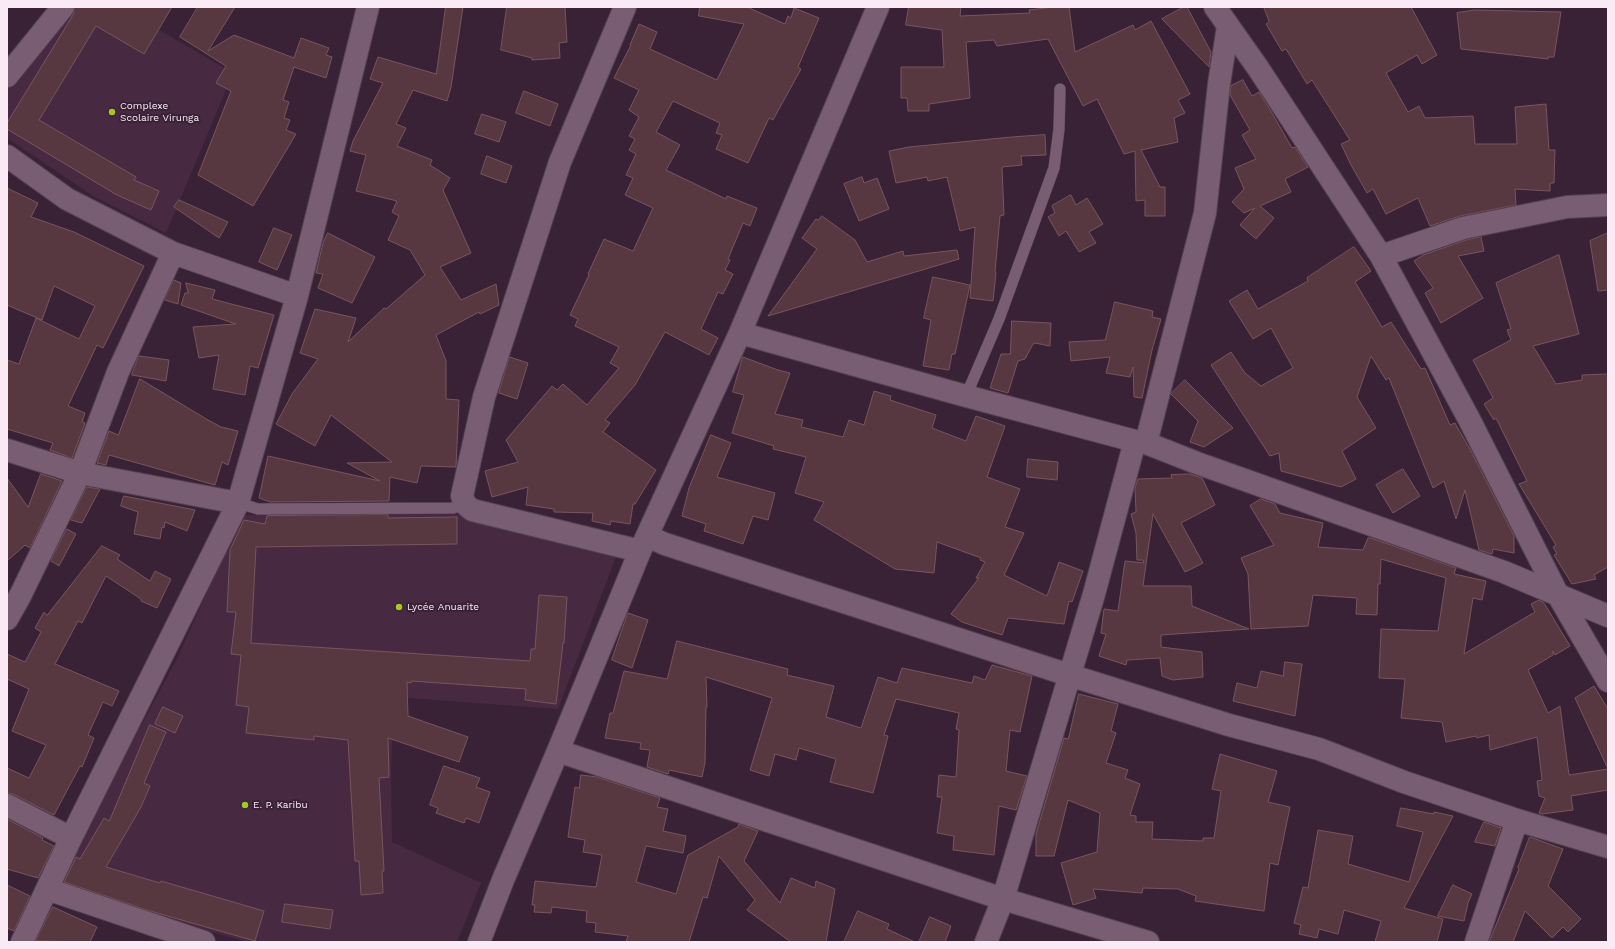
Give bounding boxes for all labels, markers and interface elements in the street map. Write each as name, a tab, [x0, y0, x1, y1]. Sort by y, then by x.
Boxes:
place label: Complexe Scolaire Virunga	[120, 100, 199, 124]
marker: Complexe Scolaire Virunga	[107, 107, 117, 117]
place label: Lycée Anuarite	[407, 601, 479, 613]
marker: Lycée Anuarite	[394, 602, 404, 612]
place label: E. P. Karibu	[253, 799, 308, 811]
marker: E. P. Karibu	[240, 800, 250, 810]

